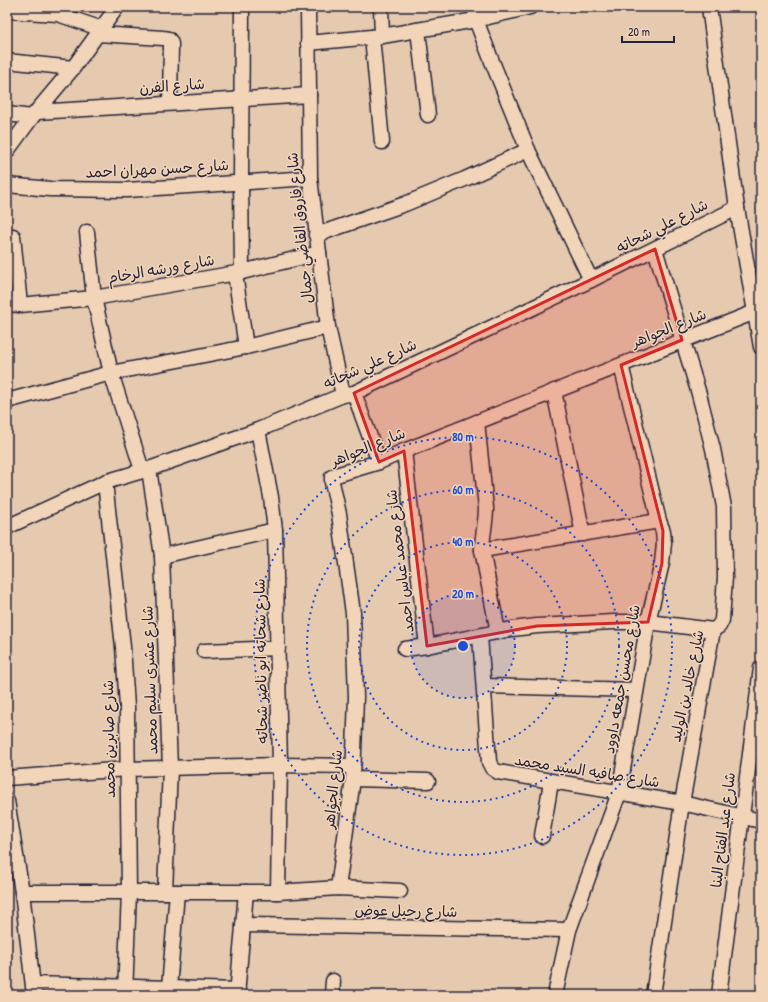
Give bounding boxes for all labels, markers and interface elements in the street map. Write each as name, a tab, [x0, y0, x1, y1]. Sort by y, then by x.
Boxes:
scale bar	[622, 18, 674, 44]
text: 20 m	[628, 23, 650, 40]
street label: شارع الفرن	[139, 73, 205, 98]
street label: شارع فاروق القاضي جمال	[281, 151, 321, 305]
street label: شارع حسن مهران احمد	[85, 154, 229, 183]
street label: شارع علي شحاته	[612, 193, 713, 260]
street label: شارع ورشه الرخام	[106, 249, 216, 290]
street label: شارع الجواهر	[626, 303, 709, 353]
street label: شارع علي شحاته	[320, 334, 421, 396]
street label: شارع الجواهر	[325, 422, 408, 472]
text: 80 m	[452, 428, 474, 445]
text: 60 m	[452, 481, 474, 498]
street label: شارع محمد عباس احمد	[380, 488, 419, 634]
text: 40 m	[453, 533, 473, 550]
street label: شارع شحاته ابو ناصر شحاته	[249, 578, 272, 744]
text: 20 m	[452, 585, 474, 602]
street label: شارع محسن جمعه داوود	[598, 603, 645, 755]
street label: شارع عشرى سليم محمد	[136, 605, 165, 755]
street label: شارع خالد بن الوليد	[664, 628, 709, 744]
centre of rings	[456, 639, 470, 653]
street label: شارع صابرين محمد	[97, 680, 120, 798]
street label: شارع الجواهر	[318, 748, 347, 831]
street label: شارع صافيه السيد محمد	[513, 749, 661, 792]
street label: شارع عبد الفتاح البنا	[705, 771, 740, 889]
street label: شارع رحيل عوض	[354, 899, 458, 922]

